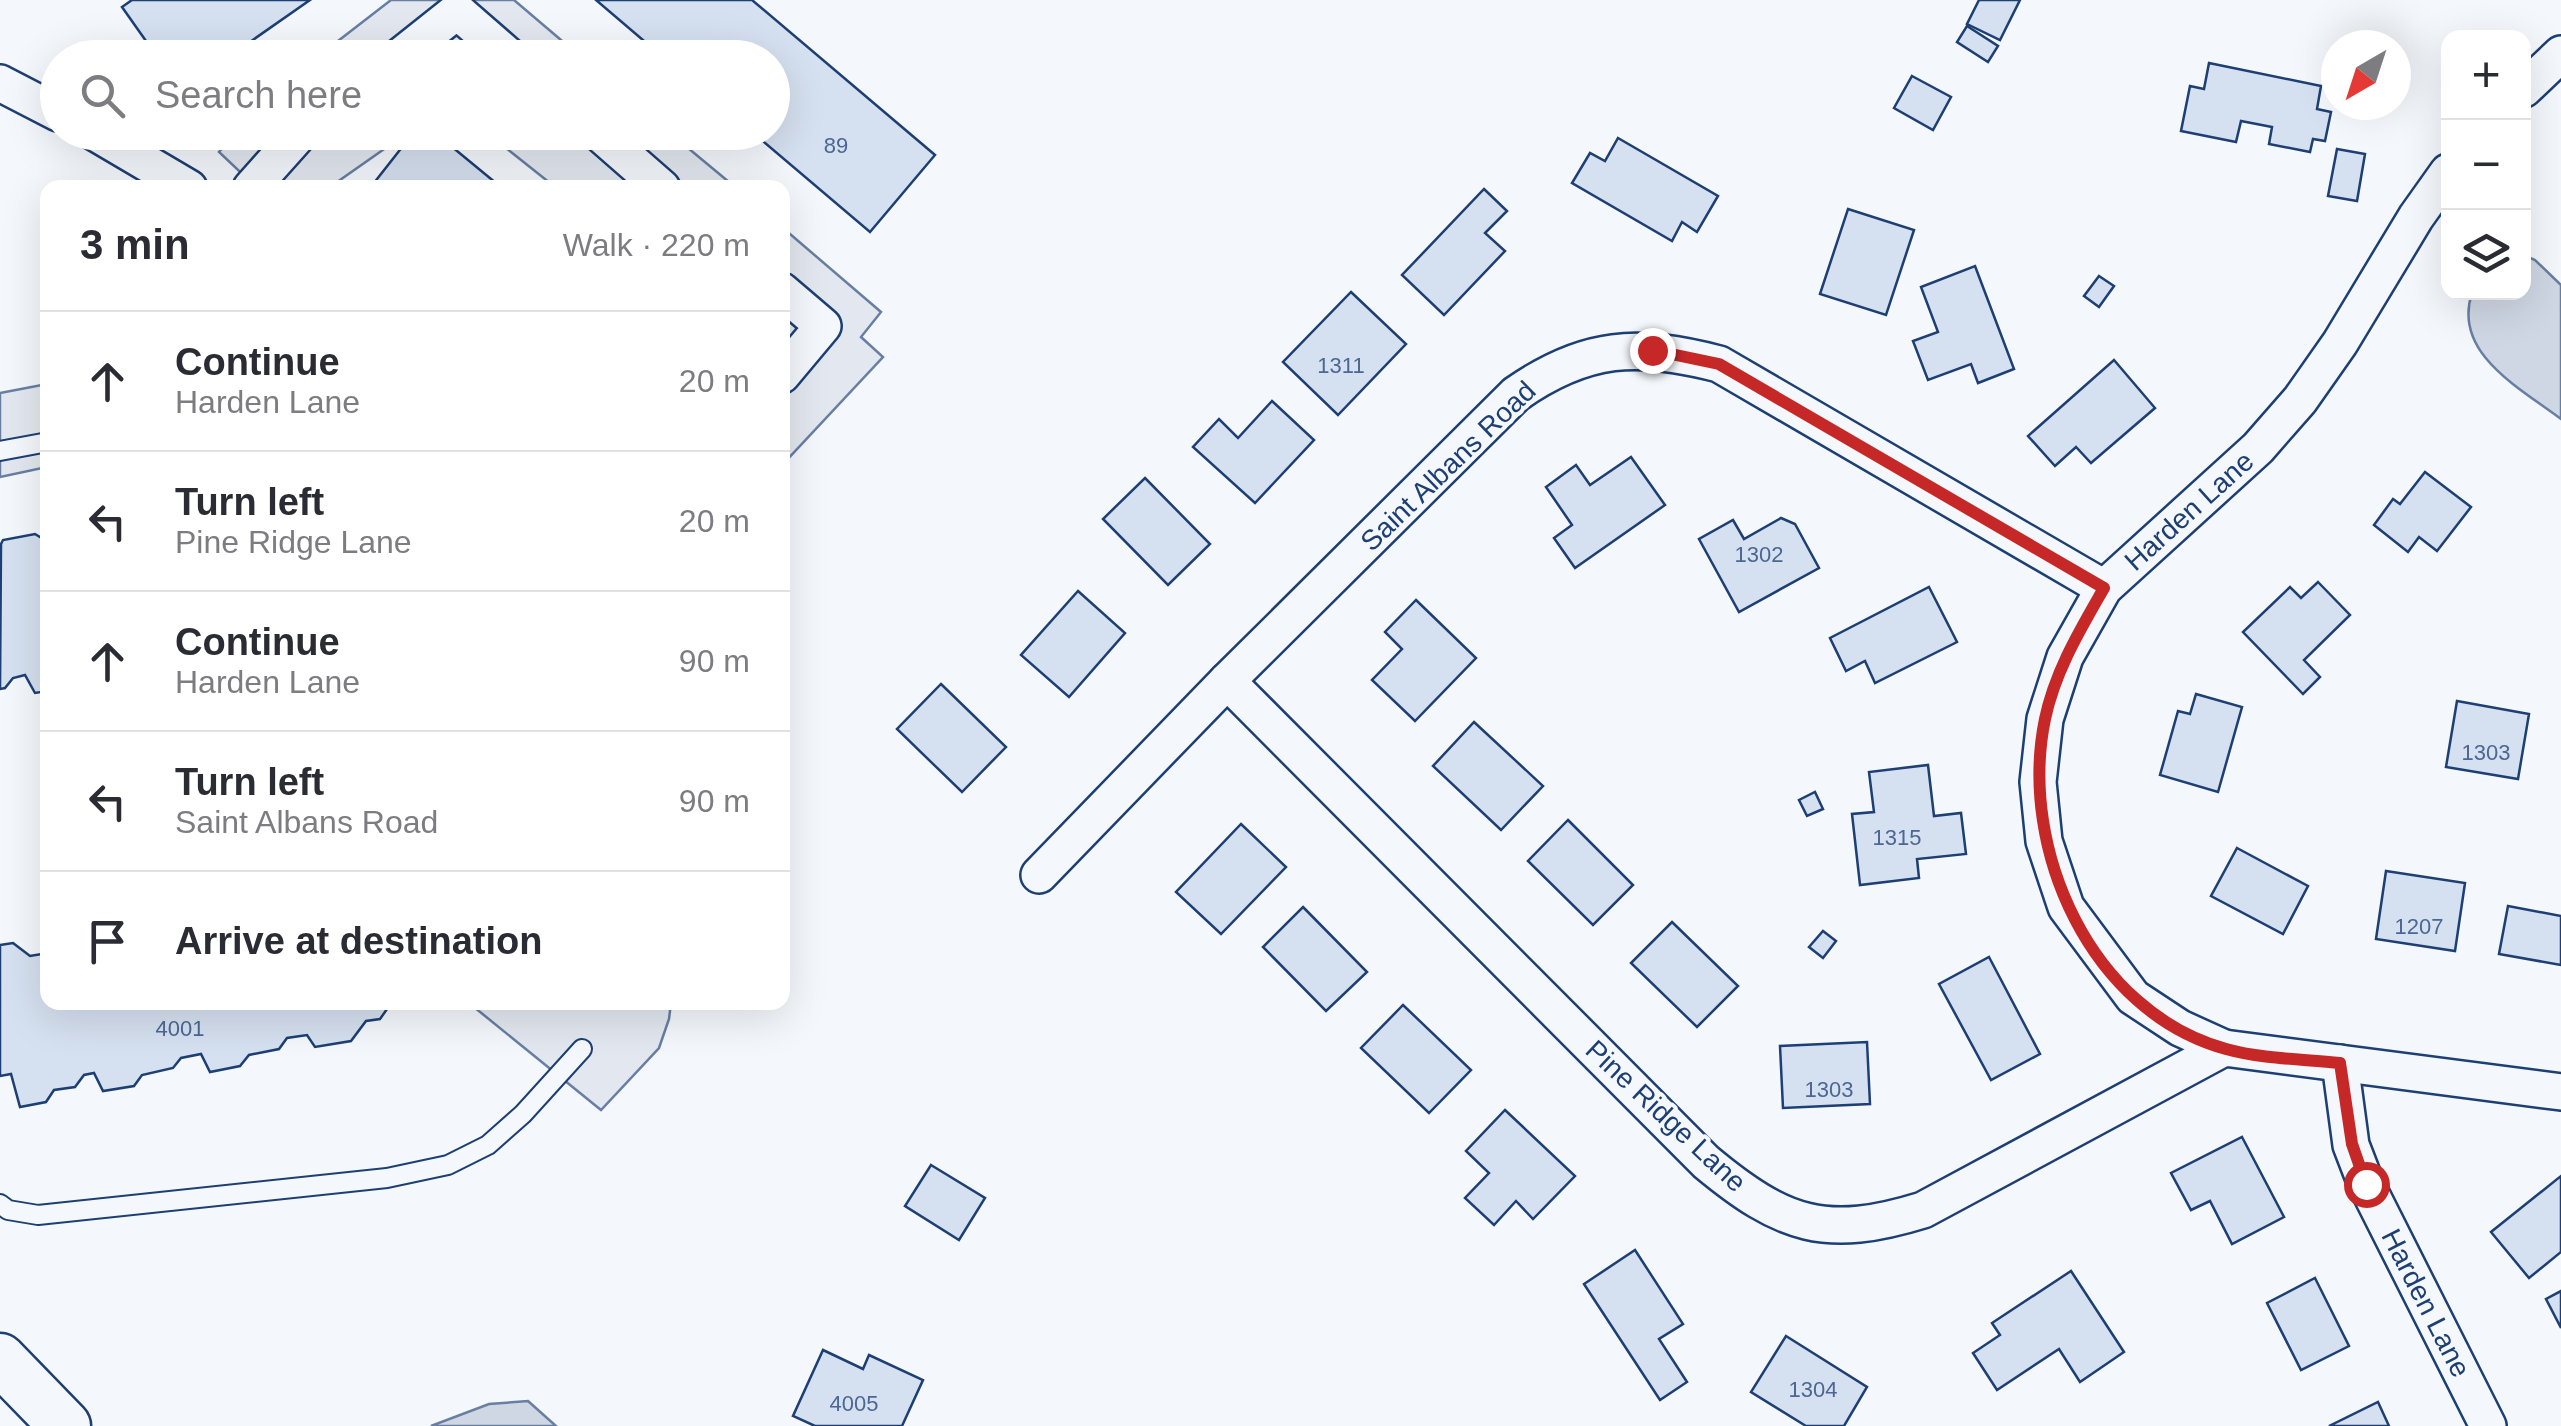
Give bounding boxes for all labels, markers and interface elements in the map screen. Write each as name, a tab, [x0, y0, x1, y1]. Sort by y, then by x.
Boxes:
north arrow	[2321, 30, 2411, 120]
map controls	[2441, 30, 2531, 300]
button: +	[2441, 30, 2531, 120]
search box	[40, 40, 790, 150]
icon: search	[75, 68, 130, 123]
text: Search here	[155, 74, 362, 116]
button: −	[2441, 120, 2531, 210]
house number: 89	[824, 133, 848, 158]
button: layers	[2441, 210, 2531, 300]
text: 3 min	[80, 221, 190, 268]
text: Walk · 220 m	[563, 227, 750, 263]
route end	[1630, 328, 1676, 374]
text: Continue	[175, 341, 340, 383]
house number: 1311	[1317, 353, 1365, 378]
icon: ahead	[80, 354, 135, 409]
text: 20 m	[679, 363, 750, 399]
street label: Saint Albans Road	[1354, 375, 1542, 557]
text: Harden Lane	[175, 384, 360, 420]
street label: Harden Lane	[2118, 445, 2260, 577]
text: Turn left	[175, 481, 324, 523]
icon: left	[80, 494, 135, 549]
text: 20 m	[679, 503, 750, 539]
text: Pine Ridge Lane	[175, 524, 412, 560]
house number: 1302	[1735, 542, 1783, 567]
text: Continue	[175, 621, 340, 663]
icon: ahead	[80, 634, 135, 689]
text: 90 m	[679, 643, 750, 679]
text: Harden Lane	[175, 664, 360, 700]
house number: 1303	[2462, 740, 2510, 765]
text: Turn left	[175, 761, 324, 803]
icon: left	[80, 774, 135, 829]
text: 90 m	[679, 783, 750, 819]
text: Saint Albans Road	[175, 804, 438, 840]
house number: 1315	[1873, 825, 1921, 850]
icon: arrive	[80, 914, 135, 969]
house number: 1207	[2395, 914, 2443, 939]
text: Arrive at destination	[175, 920, 542, 962]
house number: 4001	[156, 1016, 204, 1041]
street label: Pine Ridge Lane	[1580, 1034, 1752, 1198]
house number: 1303	[1805, 1077, 1853, 1102]
route start	[2344, 1162, 2390, 1208]
street label: Harden Lane	[2375, 1224, 2477, 1382]
house number: 1304	[1789, 1377, 1837, 1402]
house number: 4005	[830, 1391, 878, 1416]

